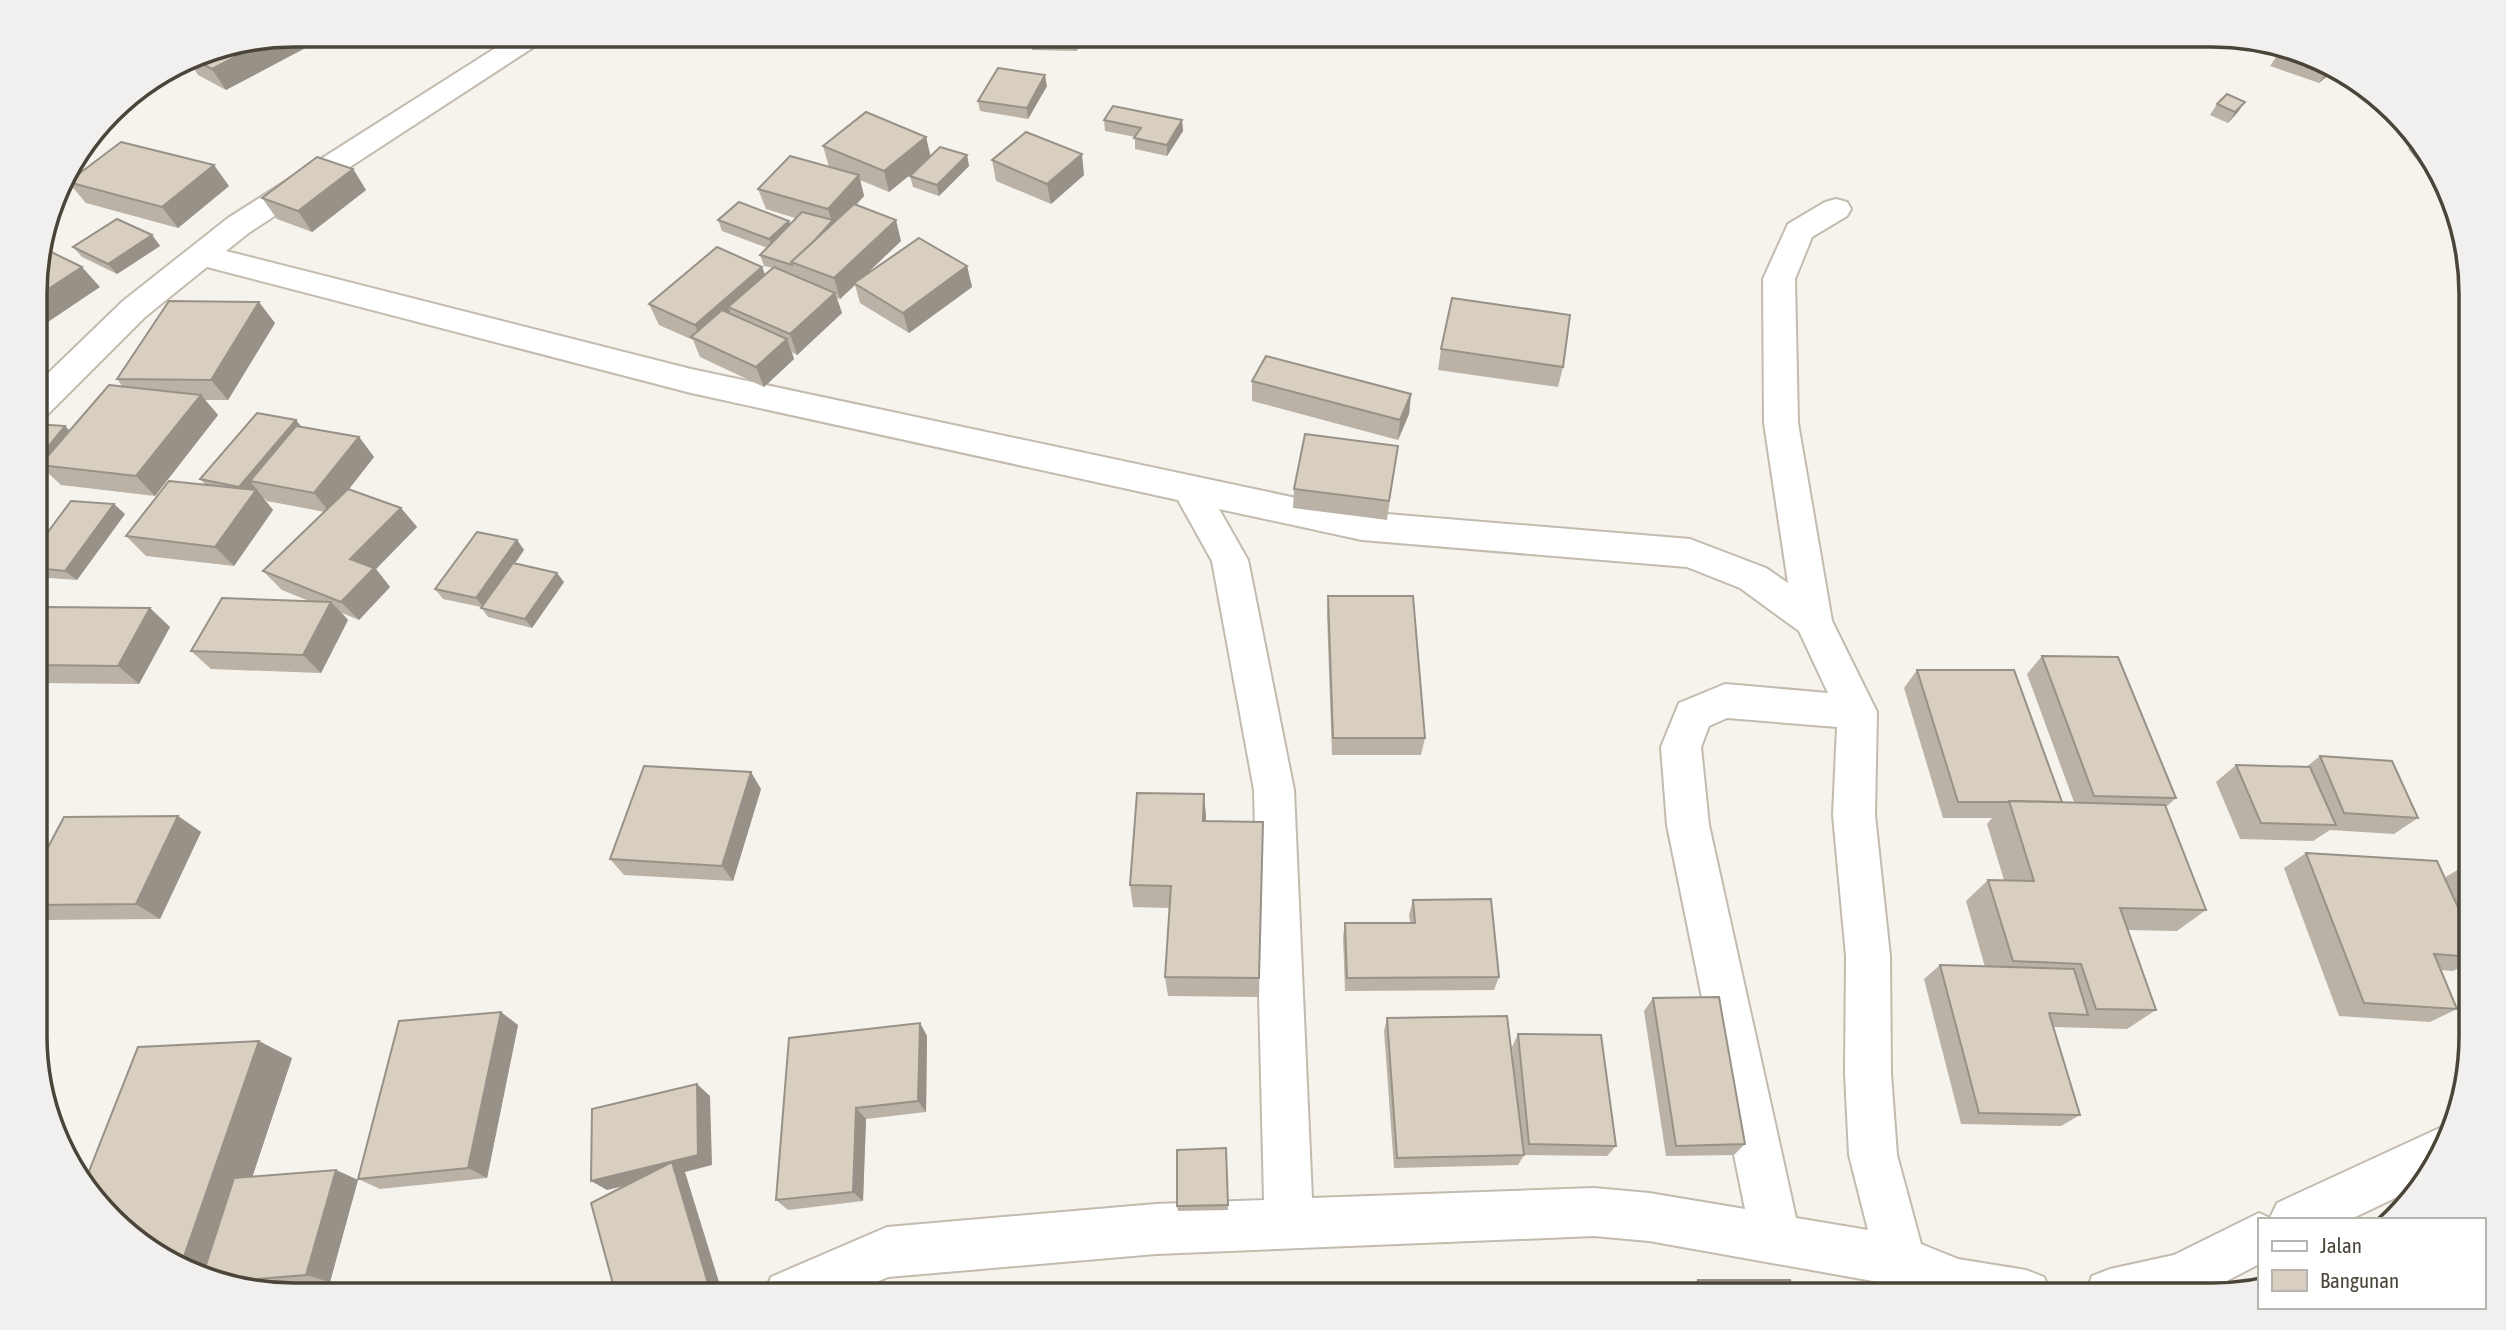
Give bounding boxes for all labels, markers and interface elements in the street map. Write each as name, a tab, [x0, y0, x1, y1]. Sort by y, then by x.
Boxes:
legend	[2258, 1218, 2485, 1309]
text: Jalan	[2320, 1233, 2362, 1257]
text: Bangunan	[2320, 1268, 2399, 1292]

